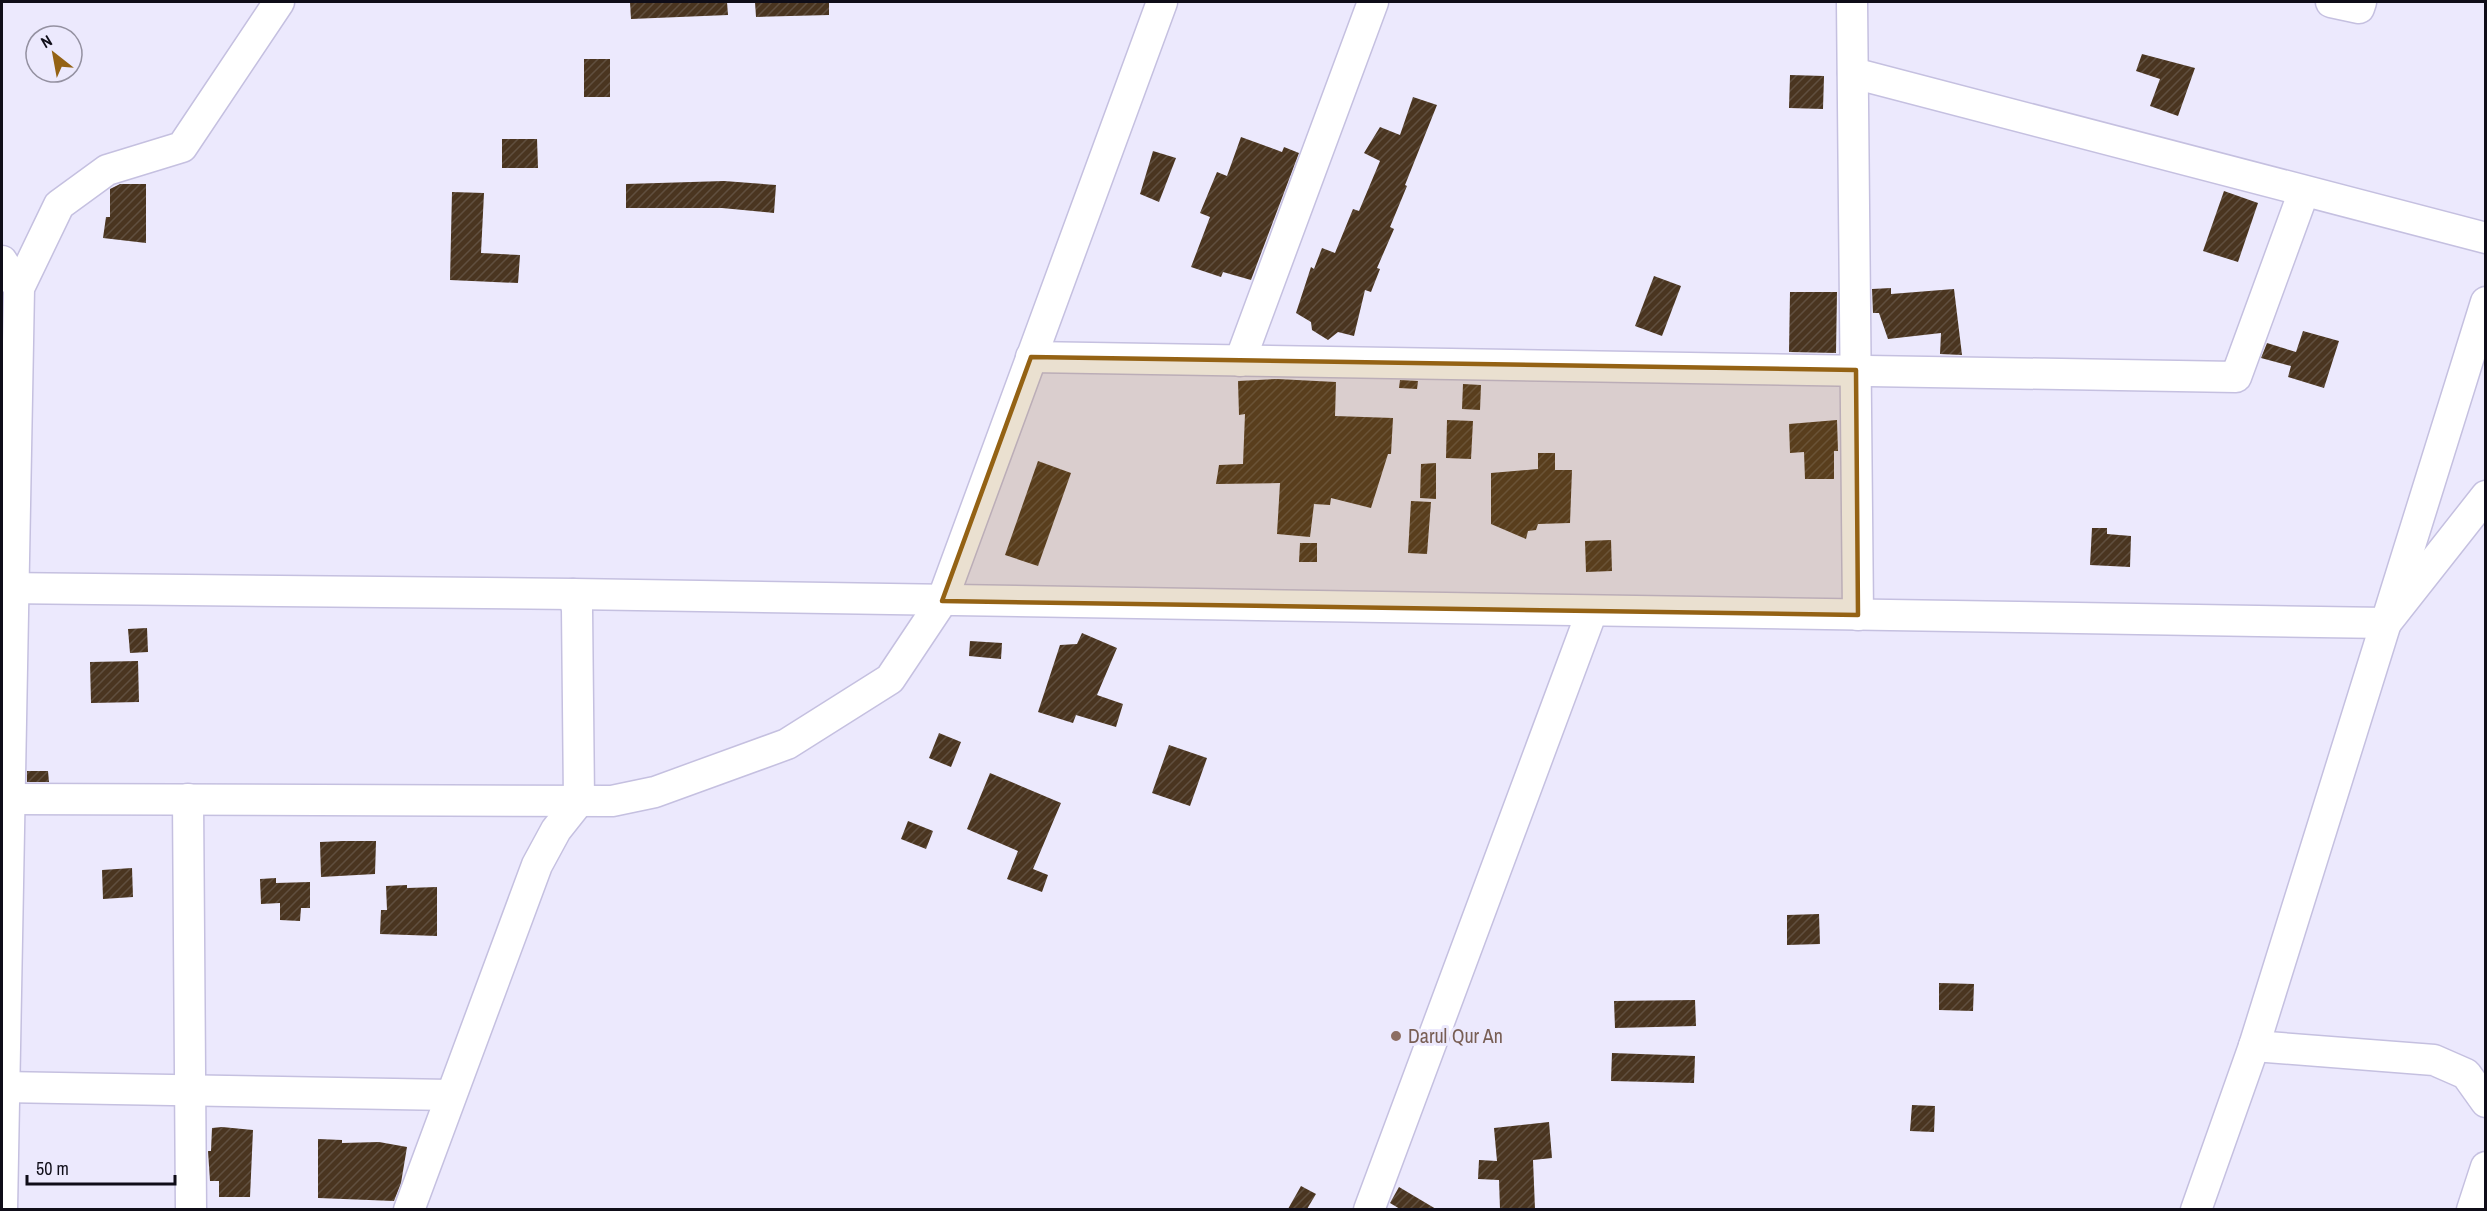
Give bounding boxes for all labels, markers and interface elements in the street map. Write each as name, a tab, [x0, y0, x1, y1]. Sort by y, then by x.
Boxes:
north arrow	[24, 24, 84, 84]
text: N	[37, 29, 56, 53]
place label: Darul Qur An	[1408, 1022, 1503, 1049]
marker: Darul Qur An	[1389, 1029, 1403, 1043]
scale bar	[27, 1148, 176, 1186]
text: 50 m	[36, 1156, 69, 1181]

